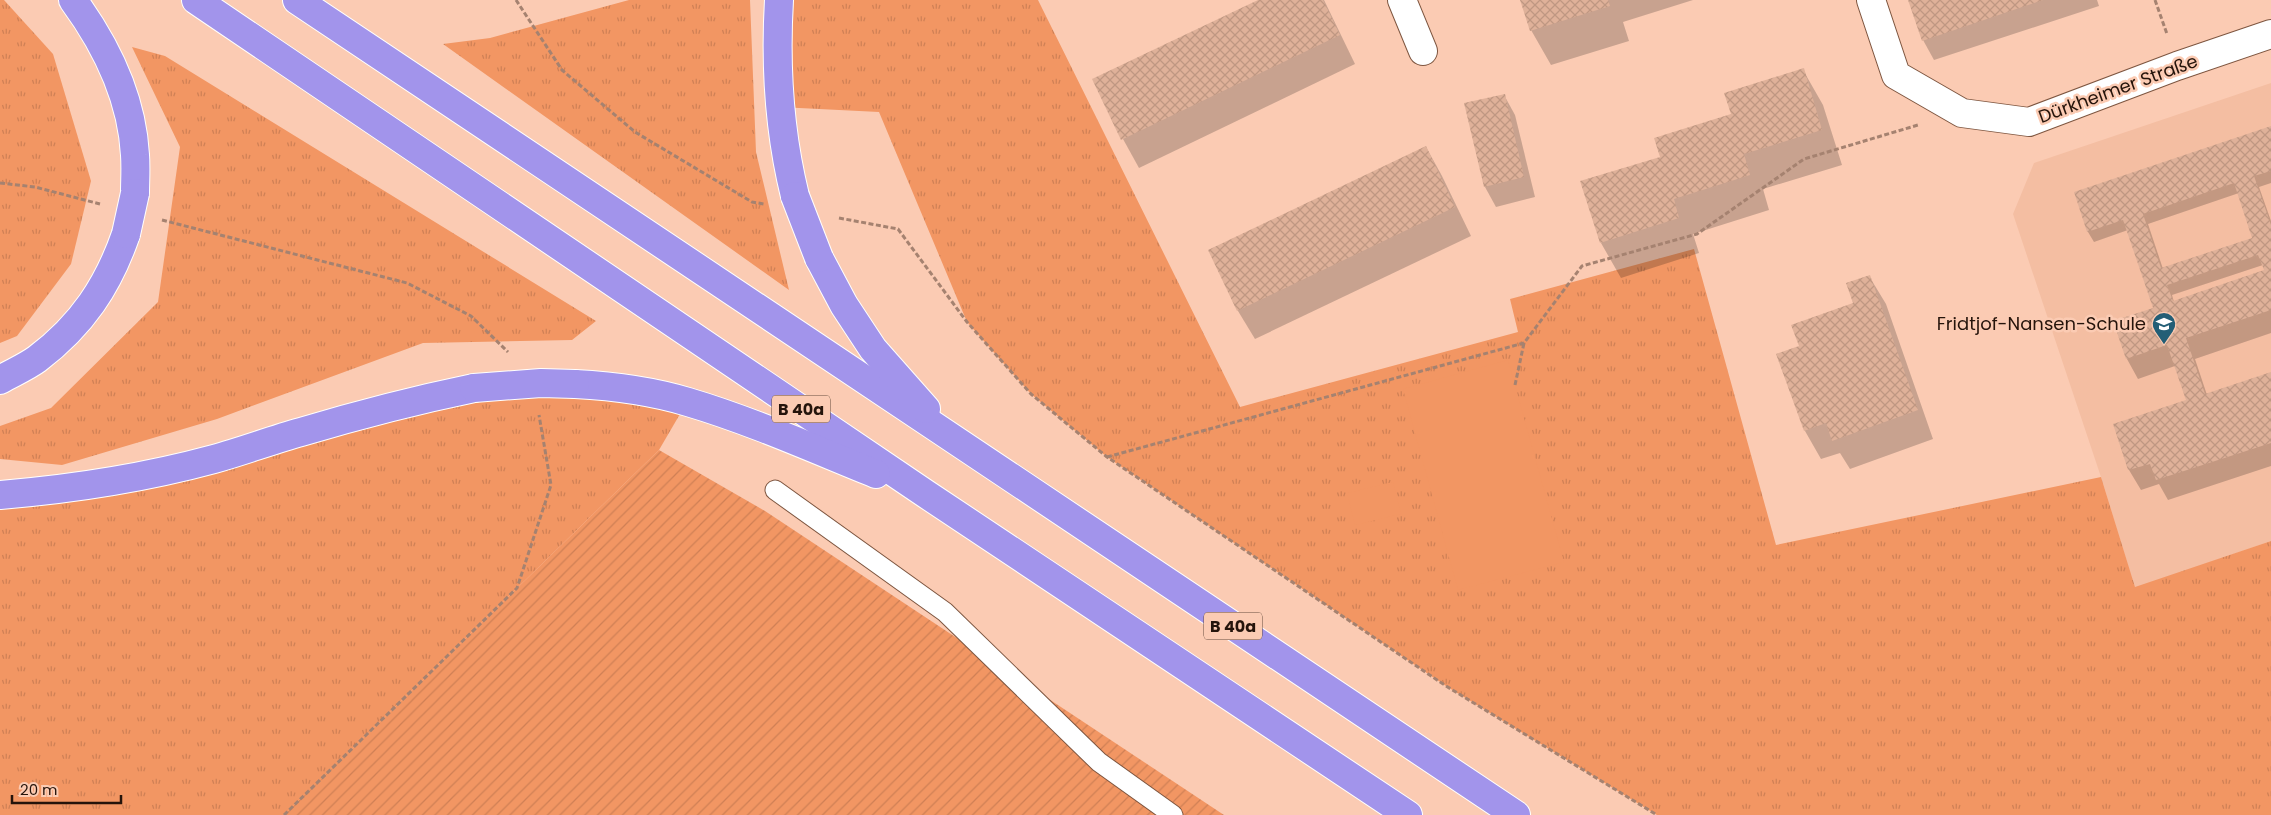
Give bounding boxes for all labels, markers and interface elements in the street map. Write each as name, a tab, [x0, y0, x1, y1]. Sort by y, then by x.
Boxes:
street label: Dürkheimer Straße	[2035, 48, 2201, 129]
place label: Fridtjof-Nansen-Schule	[1937, 311, 2146, 336]
school or university icon: Fridtjof-Nansen-Schule	[2151, 311, 2177, 345]
road number: B 40a	[772, 396, 830, 422]
road number: B 40a	[1204, 612, 1262, 640]
scale bar	[12, 772, 121, 804]
text: 20 m	[20, 779, 58, 800]

